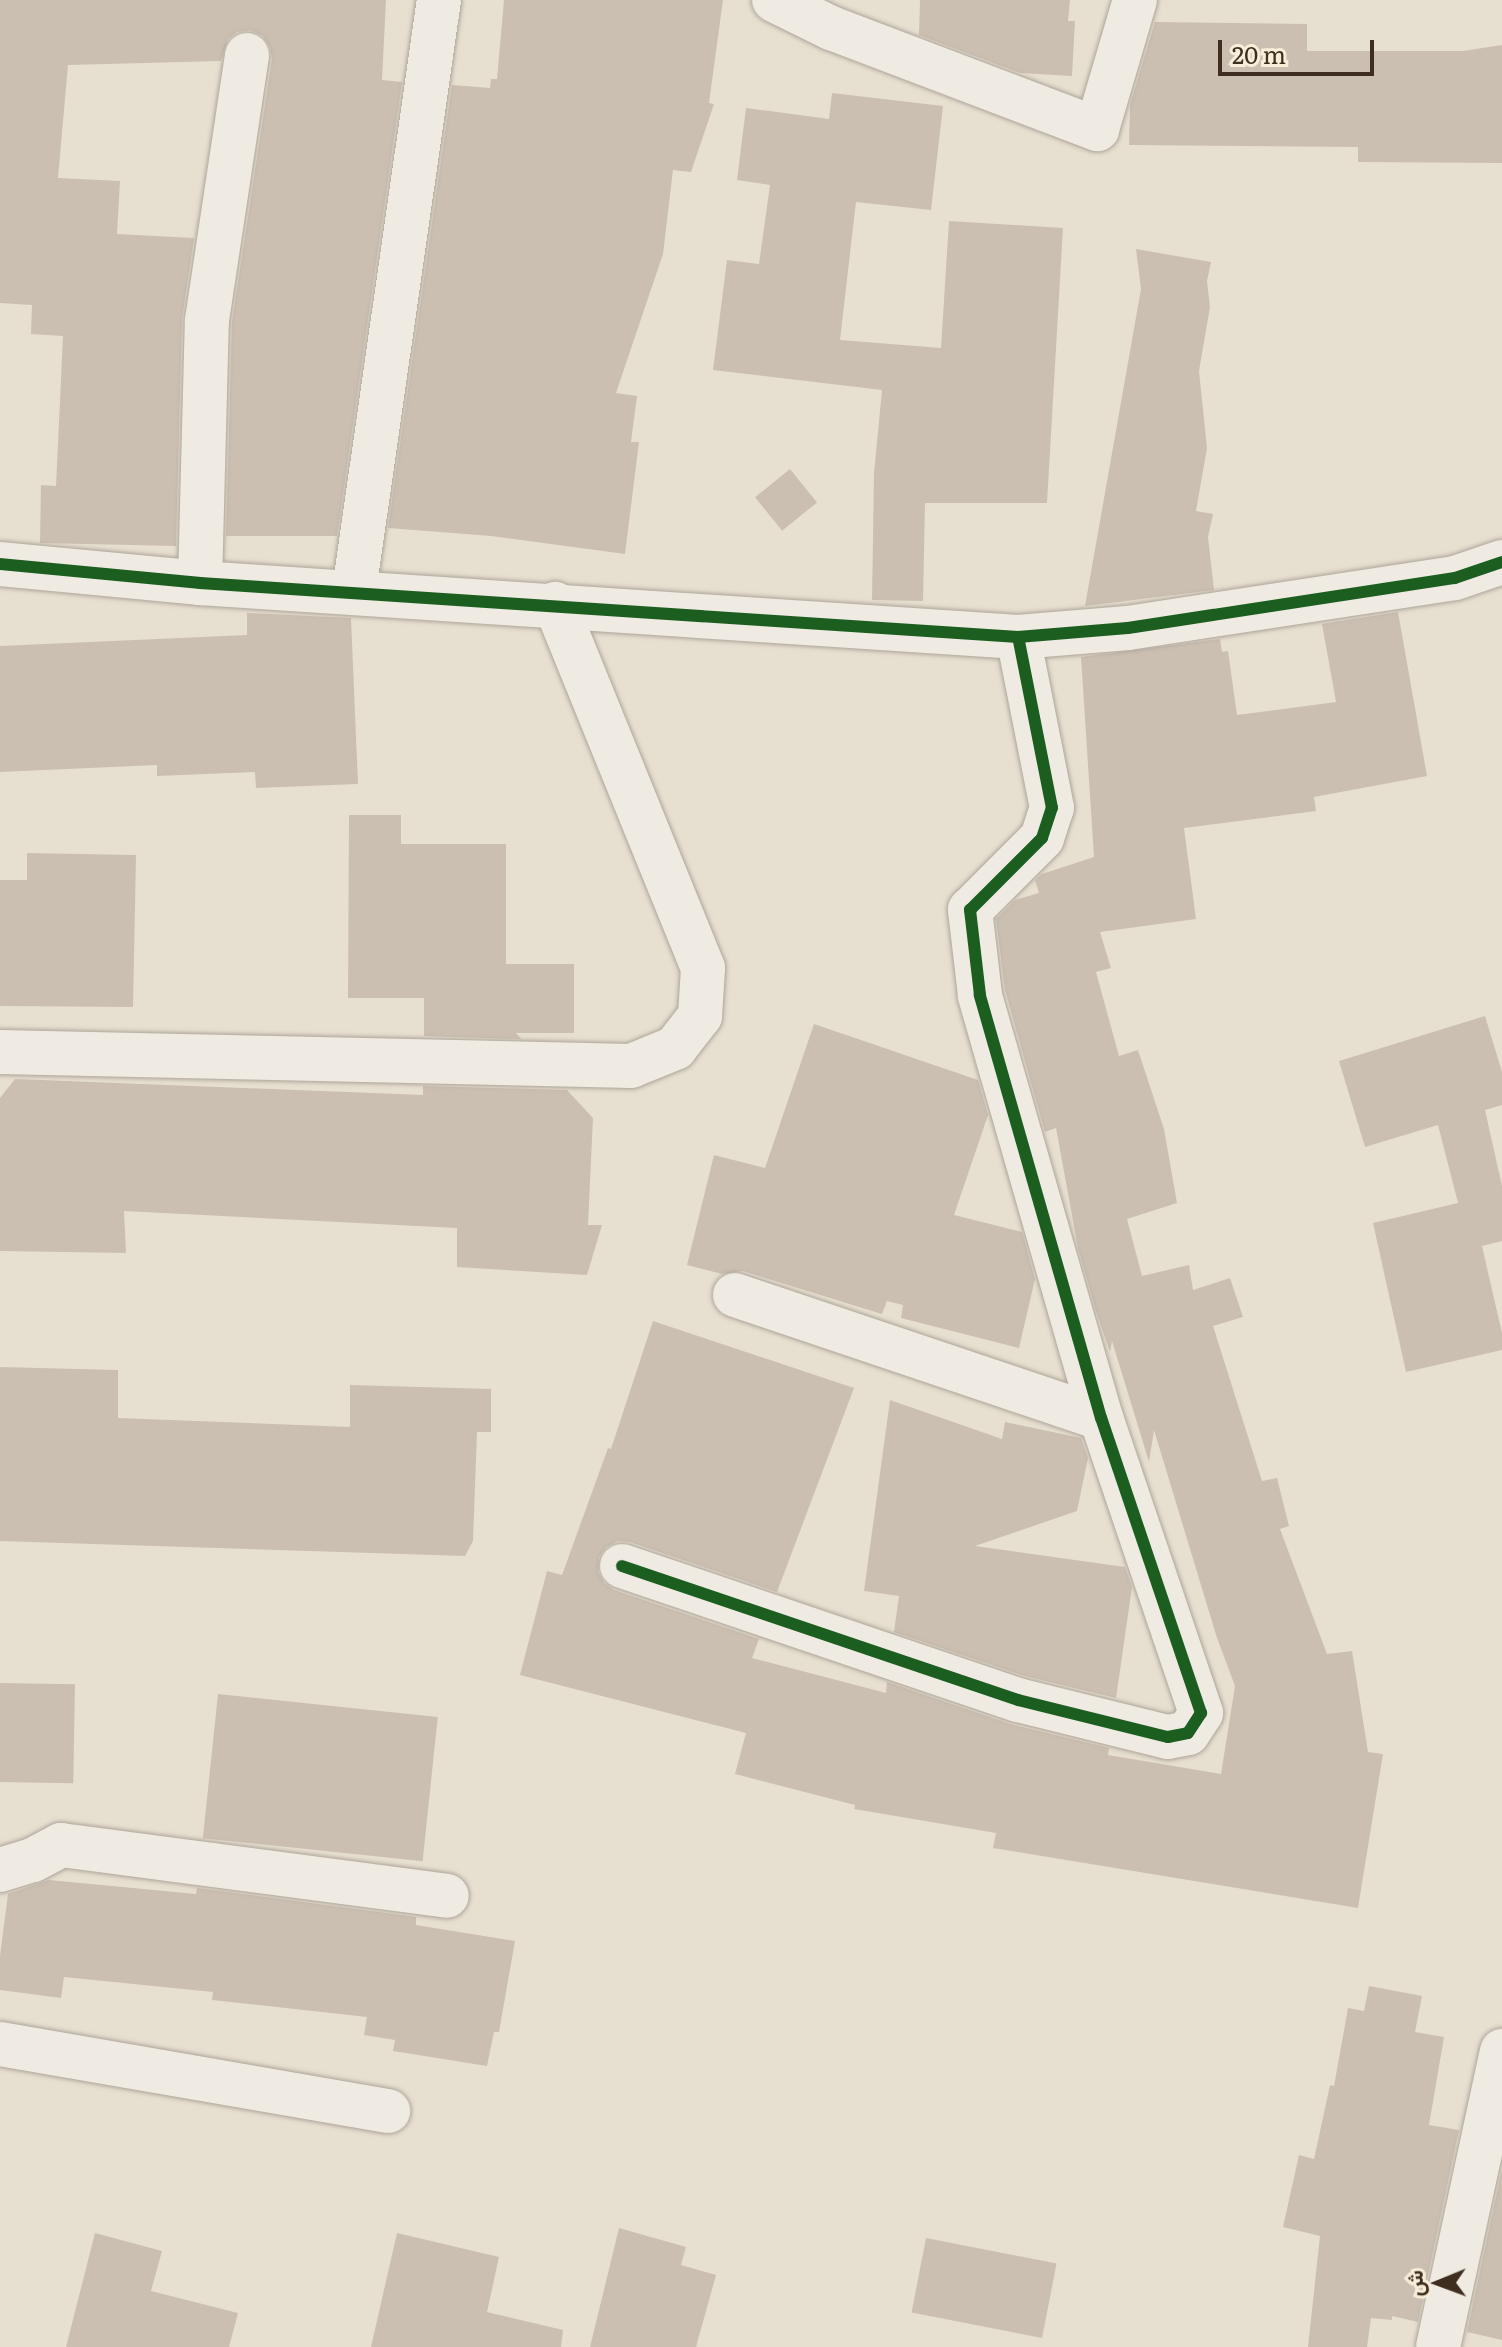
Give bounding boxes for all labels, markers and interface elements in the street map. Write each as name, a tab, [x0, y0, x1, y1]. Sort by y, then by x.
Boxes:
scale bar	[1222, 24, 1378, 74]
text: 20 m	[1232, 36, 1286, 71]
north arrow	[1398, 2243, 1478, 2323]
text: ش	[1397, 2270, 1430, 2297]

